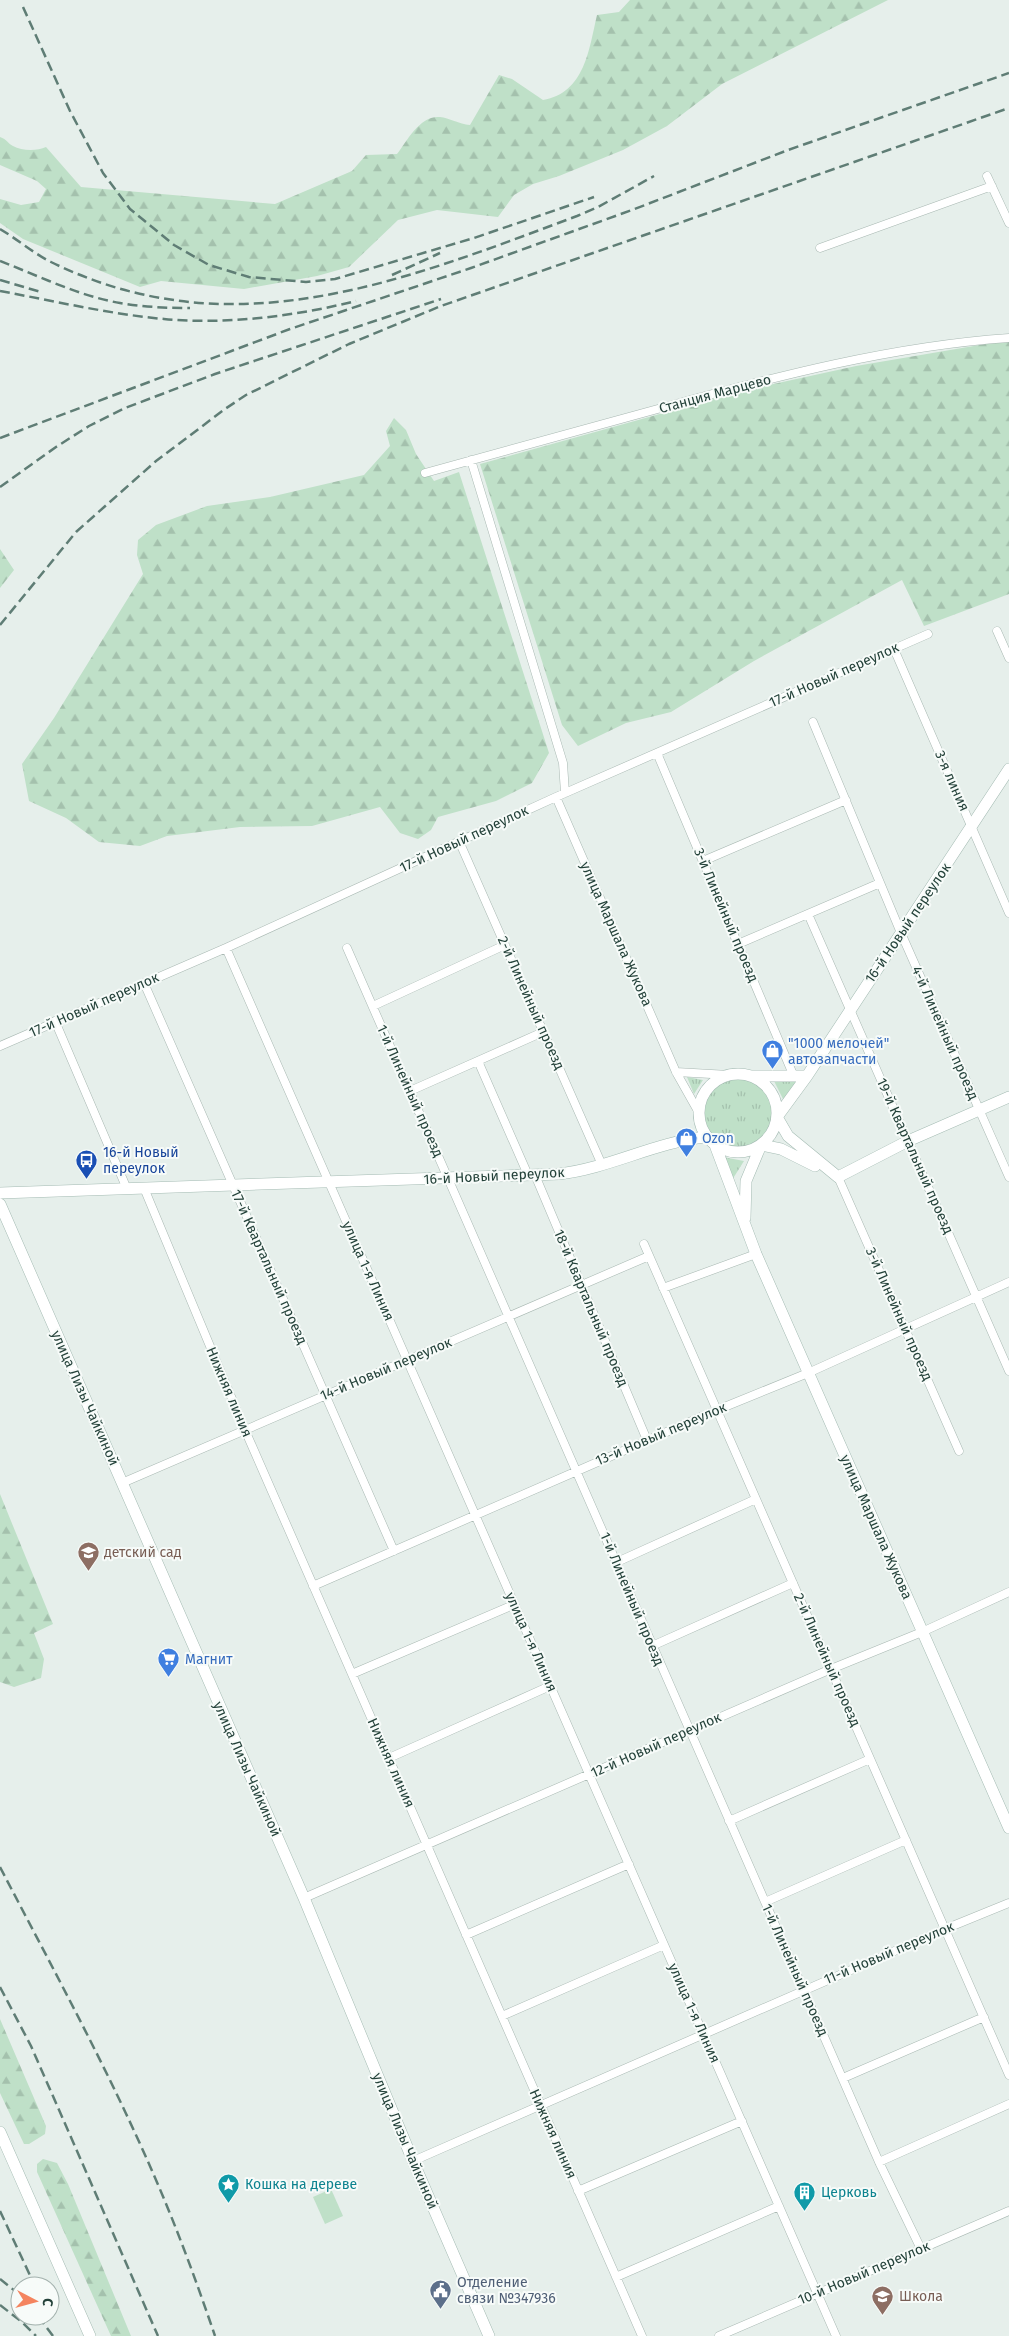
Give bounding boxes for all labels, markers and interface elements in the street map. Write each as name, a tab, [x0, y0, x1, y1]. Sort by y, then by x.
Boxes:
street label: Станция Марцево	[657, 371, 773, 417]
street label: 17-й Новый переулок	[767, 638, 902, 711]
street label: 3-я линия	[931, 748, 973, 814]
street label: 17-й Новый переулок	[397, 801, 532, 876]
street label: 3-й Линейный проезд	[690, 845, 762, 985]
street label: улица Маршала Жукова	[576, 859, 656, 1009]
street label: 16-й Новый переулок	[861, 859, 955, 986]
street label: 2-й Линейный проезд	[494, 934, 568, 1072]
street label: 4-й Линейный проезд	[908, 964, 982, 1103]
street label: 17-й Новый переулок	[27, 968, 162, 1041]
street label: 1-й Линейный проезд	[373, 1022, 447, 1160]
place label: "1000 мелочей" автозапчасти	[788, 1035, 889, 1068]
shop icon: "1000 мелочей" автозапчасти	[760, 1039, 784, 1070]
street label: 19-й Квартальный проезд	[873, 1075, 957, 1237]
shop icon: Ozon	[674, 1126, 698, 1157]
place label: Ozon	[702, 1130, 734, 1147]
place label: 16-й Новый переулок	[103, 1144, 179, 1177]
bus stop icon: 16-й Новый переулок	[75, 1148, 99, 1179]
street label: 16-й Новый переулок	[423, 1164, 566, 1188]
street label: 17-й Квартальный проезд	[227, 1187, 311, 1347]
street label: улица 1-я Линия	[338, 1218, 398, 1324]
street label: 18-й Квартальный проезд	[550, 1227, 632, 1389]
street label: 3-й Линейный проезд	[862, 1245, 936, 1383]
street label: улица Лизы Чайкиной	[47, 1328, 123, 1468]
street label: 14-й Новый переулок	[318, 1333, 455, 1404]
street label: Нижняя линия	[202, 1344, 256, 1440]
street label: 13-й Новый переулок	[593, 1398, 730, 1469]
street label: улица Маршала Жукова	[836, 1452, 916, 1602]
street label: 1-й Линейный проезд	[596, 1530, 668, 1668]
school or university icon: детский сад	[76, 1540, 100, 1571]
place label: детский сад	[104, 1544, 182, 1561]
street label: улица 1-я Линия	[501, 1589, 561, 1695]
street label: 2-й Линейный проезд	[790, 1591, 864, 1729]
supermarket icon: Магнит	[157, 1647, 181, 1678]
place label: Магнит	[185, 1651, 233, 1668]
street label: улица Лизы Чайкиной	[209, 1699, 285, 1839]
street label: 12-й Новый переулок	[588, 1708, 724, 1781]
street label: Нижняя линия	[364, 1716, 418, 1810]
street label: 1-й Линейный проезд	[758, 1901, 832, 2039]
street label: 11-й Новый переулок	[821, 1918, 957, 1988]
street label: улица 1-я Линия	[664, 1960, 724, 2066]
street label: улица Лизы Чайкиной	[369, 2070, 441, 2212]
street label: Нижняя линия	[526, 2087, 580, 2181]
place icon: Кошка на дереве	[217, 2172, 241, 2203]
place label: Кошка на дереве	[245, 2176, 357, 2193]
building icon: Церковь	[793, 2180, 817, 2211]
place label: Церковь	[821, 2184, 877, 2201]
street label: 10-й Новый переулок	[795, 2237, 933, 2308]
place label: Отделение связи №347936	[457, 2274, 556, 2307]
north arrow	[10, 2276, 60, 2326]
public building icon: Отделение связи №347936	[429, 2278, 453, 2309]
school or university icon: Школа	[871, 2284, 895, 2315]
place label: Школа	[899, 2288, 943, 2305]
text: С	[39, 2297, 56, 2307]

